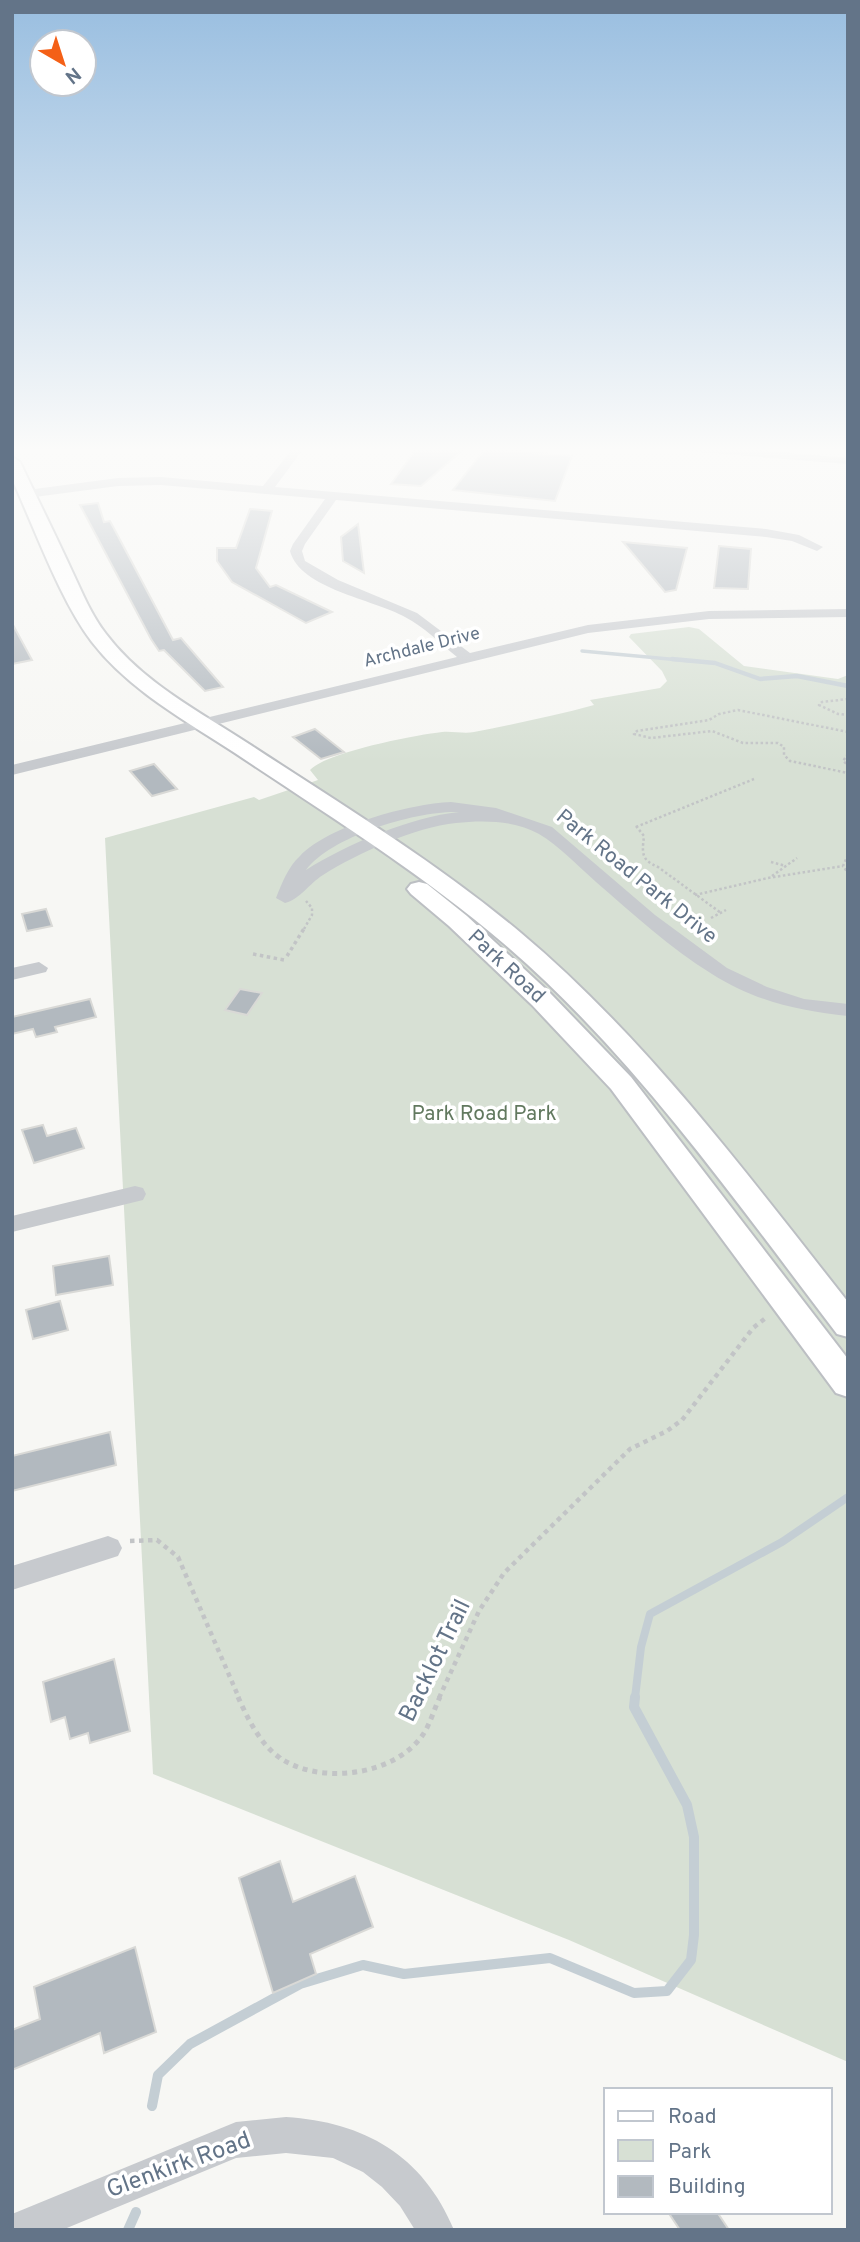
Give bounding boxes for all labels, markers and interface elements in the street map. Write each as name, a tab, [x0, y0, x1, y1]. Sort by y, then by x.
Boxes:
north arrow	[28, 28, 98, 98]
text: N	[60, 61, 85, 88]
street label: Archdale Drive	[361, 622, 483, 674]
street label: Park Road Park Drive	[550, 804, 722, 950]
street label: Park Road	[461, 924, 551, 1010]
park label: Park Road Park	[411, 1101, 557, 1128]
street label: Backlot Trail	[393, 1595, 479, 1727]
legend	[604, 2088, 832, 2214]
text: Road	[668, 2104, 717, 2131]
street label: Glenkirk Road	[103, 2126, 255, 2206]
text: Park	[668, 2139, 711, 2166]
text: Building	[668, 2174, 746, 2201]

